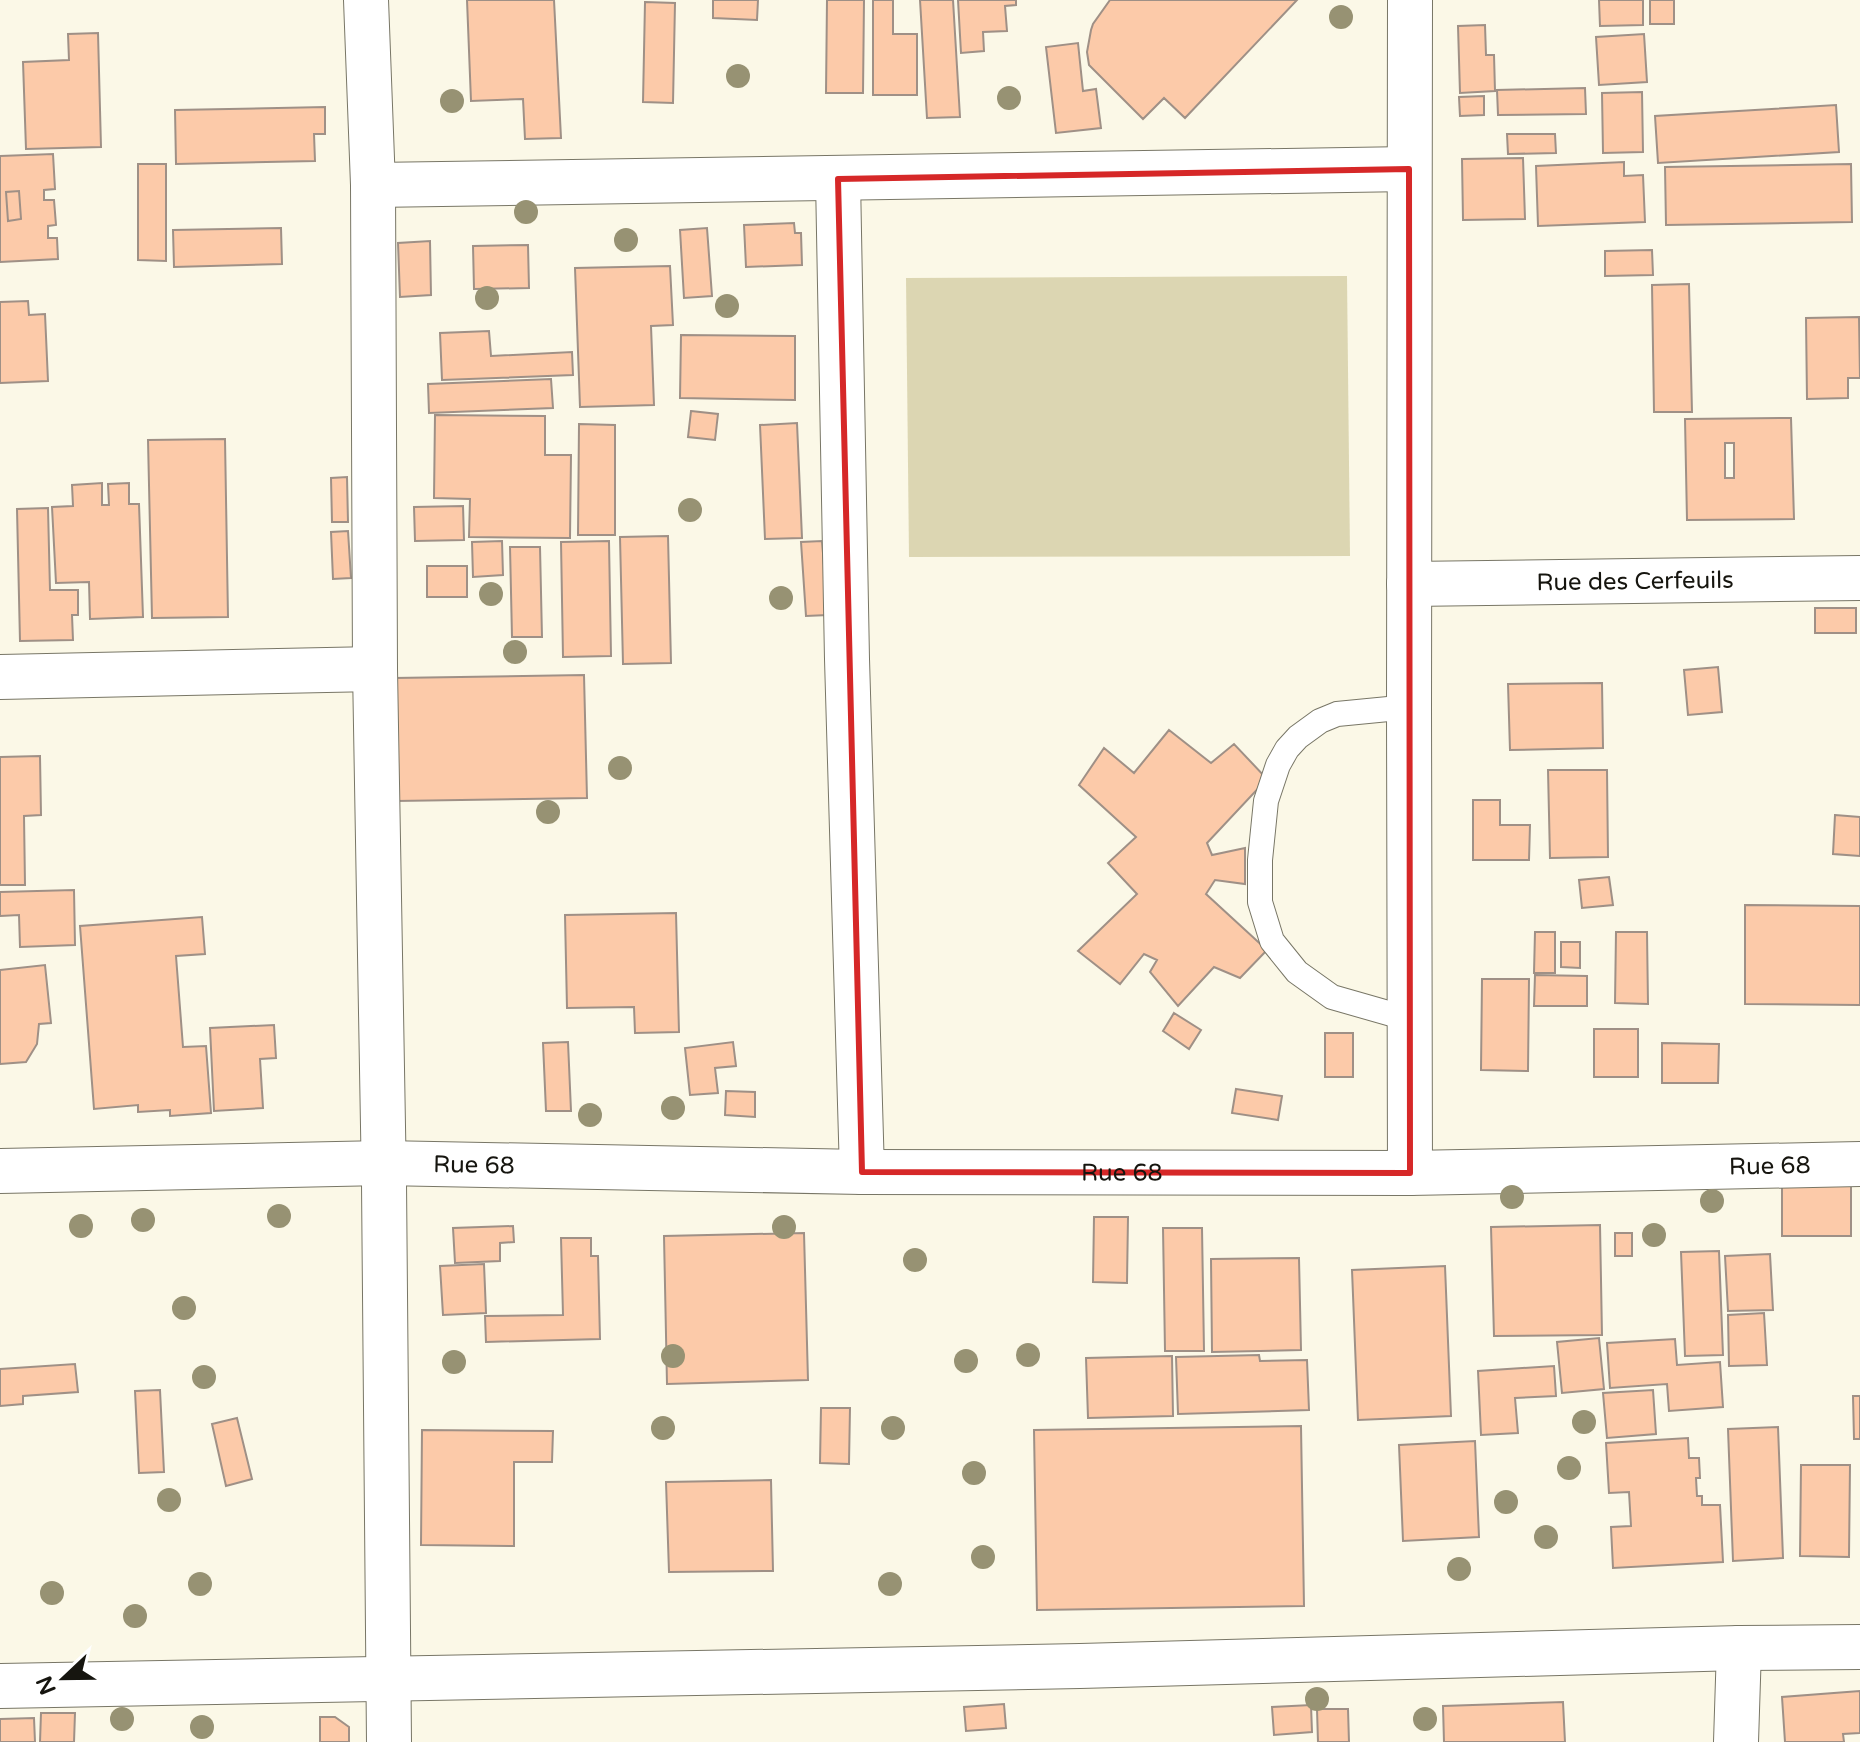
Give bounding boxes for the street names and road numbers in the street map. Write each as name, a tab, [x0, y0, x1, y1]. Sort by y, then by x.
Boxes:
street label: Rue des Cerfeuils	[1536, 566, 1734, 597]
street label: Rue 68	[433, 1150, 515, 1180]
street label: Rue 68	[1729, 1151, 1811, 1182]
street label: Rue 68	[1081, 1158, 1163, 1188]

